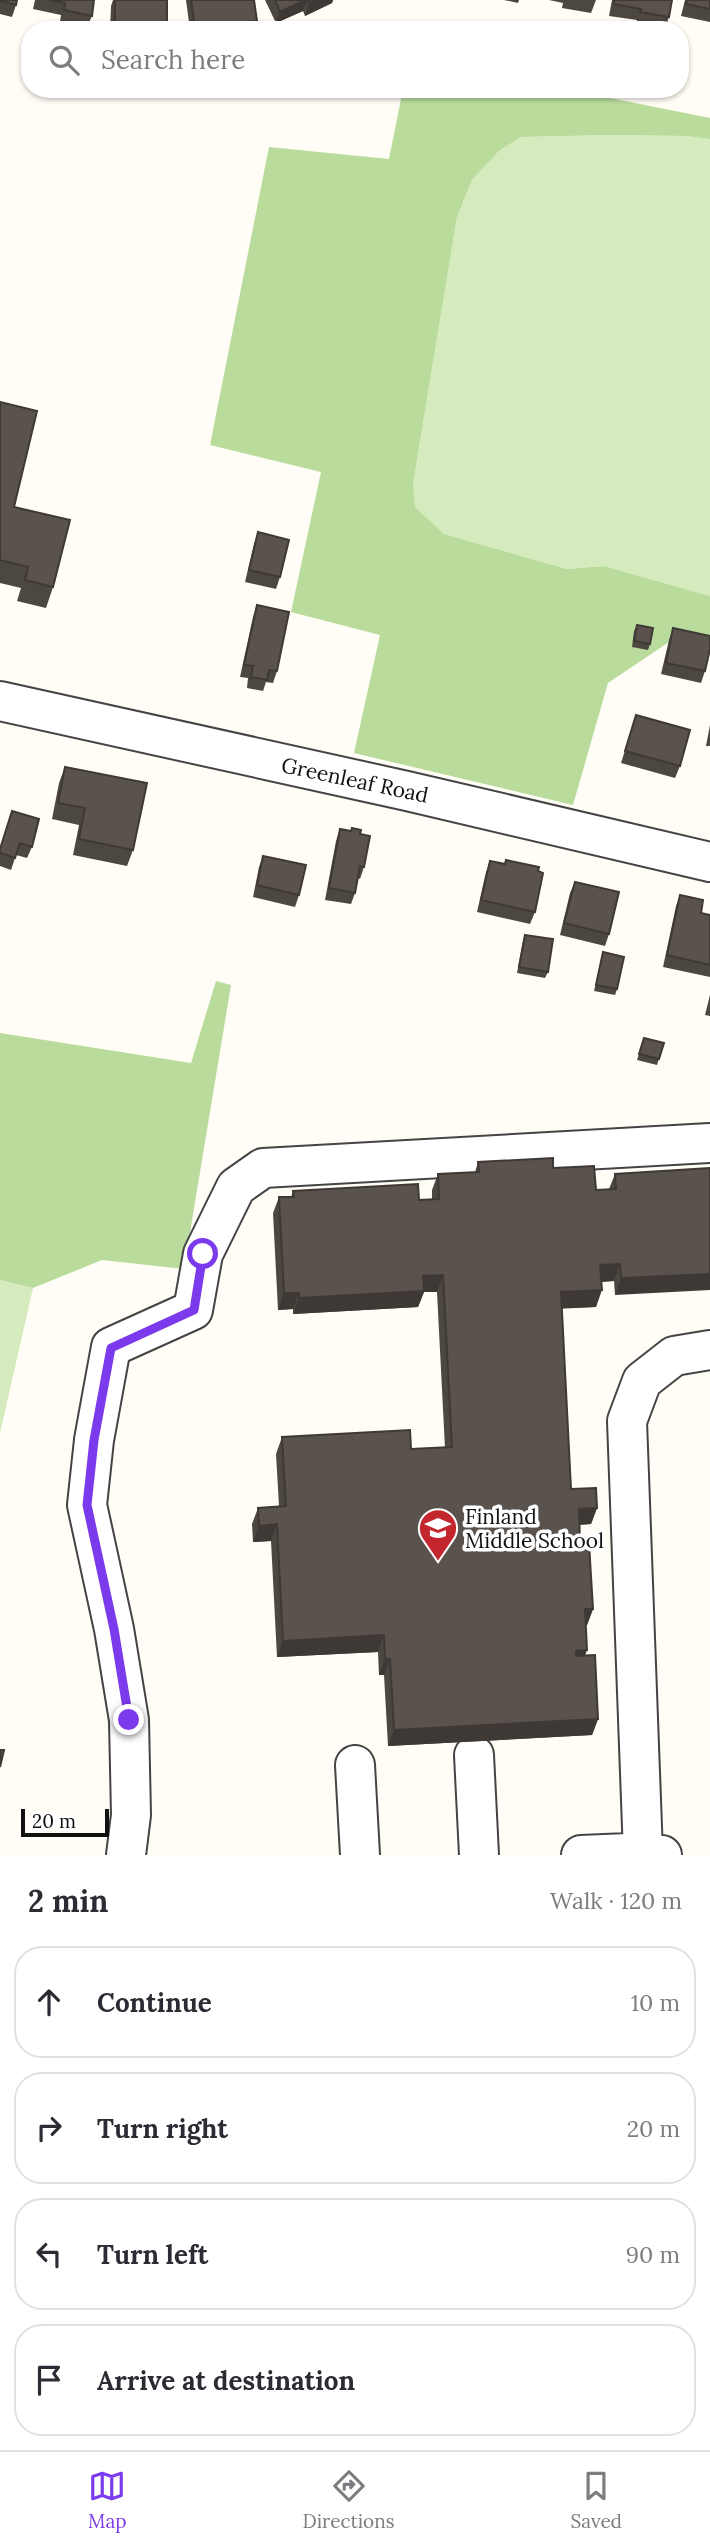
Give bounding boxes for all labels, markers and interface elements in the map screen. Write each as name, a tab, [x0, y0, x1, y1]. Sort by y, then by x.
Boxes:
search box	[21, 21, 689, 98]
icon: search	[45, 41, 83, 79]
text: Search here	[101, 43, 245, 76]
street label: Greenleaf Road	[279, 751, 431, 809]
route start	[187, 1238, 218, 1269]
place label: Finland Middle School	[465, 1503, 604, 1554]
school or university icon: Finland Middle School	[417, 1507, 459, 1562]
route end	[113, 1704, 144, 1735]
scale bar	[21, 1806, 108, 1838]
text: 20 m	[32, 1809, 76, 1833]
text: 2 min	[28, 1882, 108, 1920]
text: Walk · 120 m	[550, 1886, 682, 1915]
icon: ahead	[30, 1983, 68, 2021]
text: Continue	[97, 1986, 212, 2019]
text: 10 m	[631, 1988, 680, 2017]
icon: right	[30, 2109, 68, 2147]
text: Turn right	[97, 2112, 228, 2145]
text: 20 m	[627, 2114, 680, 2143]
icon: left	[30, 2235, 68, 2273]
text: Turn left	[97, 2238, 208, 2271]
text: 90 m	[626, 2240, 680, 2269]
icon: arrive	[30, 2361, 68, 2399]
text: Arrive at destination	[97, 2364, 355, 2397]
tab: Map	[88, 2467, 127, 2533]
tab: Directions	[303, 2467, 395, 2533]
tab: Saved	[571, 2467, 622, 2533]

